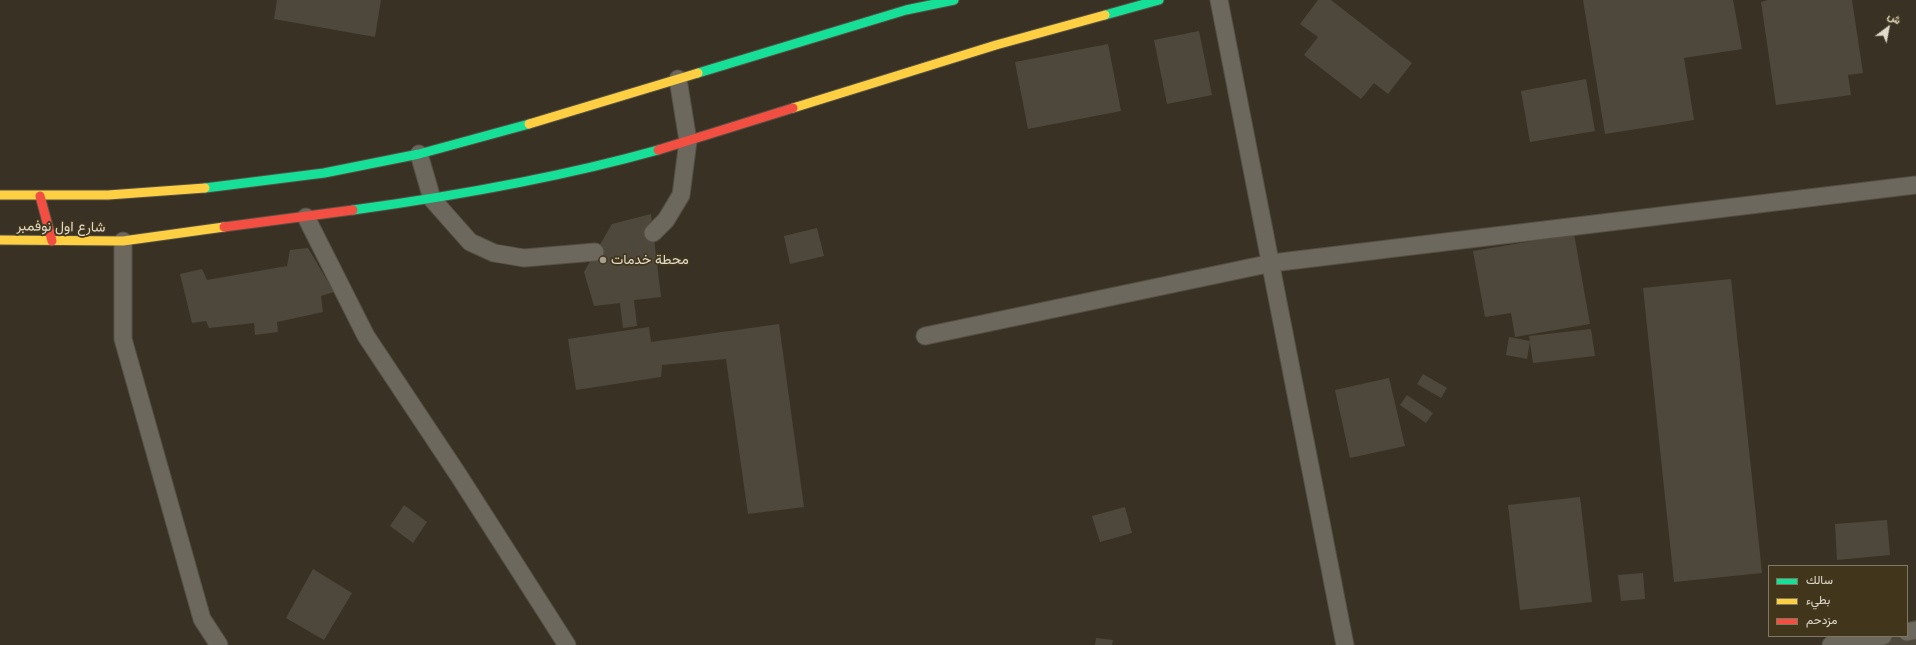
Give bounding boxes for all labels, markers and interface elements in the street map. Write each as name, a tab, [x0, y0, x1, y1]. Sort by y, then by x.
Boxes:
north arrow	[1868, 8, 1908, 48]
text: ش	[1885, 8, 1904, 27]
street label: شارع اول نوفمبر	[16, 218, 106, 236]
place label: محطة خدمات	[611, 252, 689, 268]
marker: محطة خدمات	[598, 255, 608, 265]
legend	[1768, 565, 1908, 637]
text: سالك	[1806, 572, 1833, 587]
text: بطيء	[1806, 592, 1830, 607]
text: مزدحم	[1806, 612, 1837, 627]

